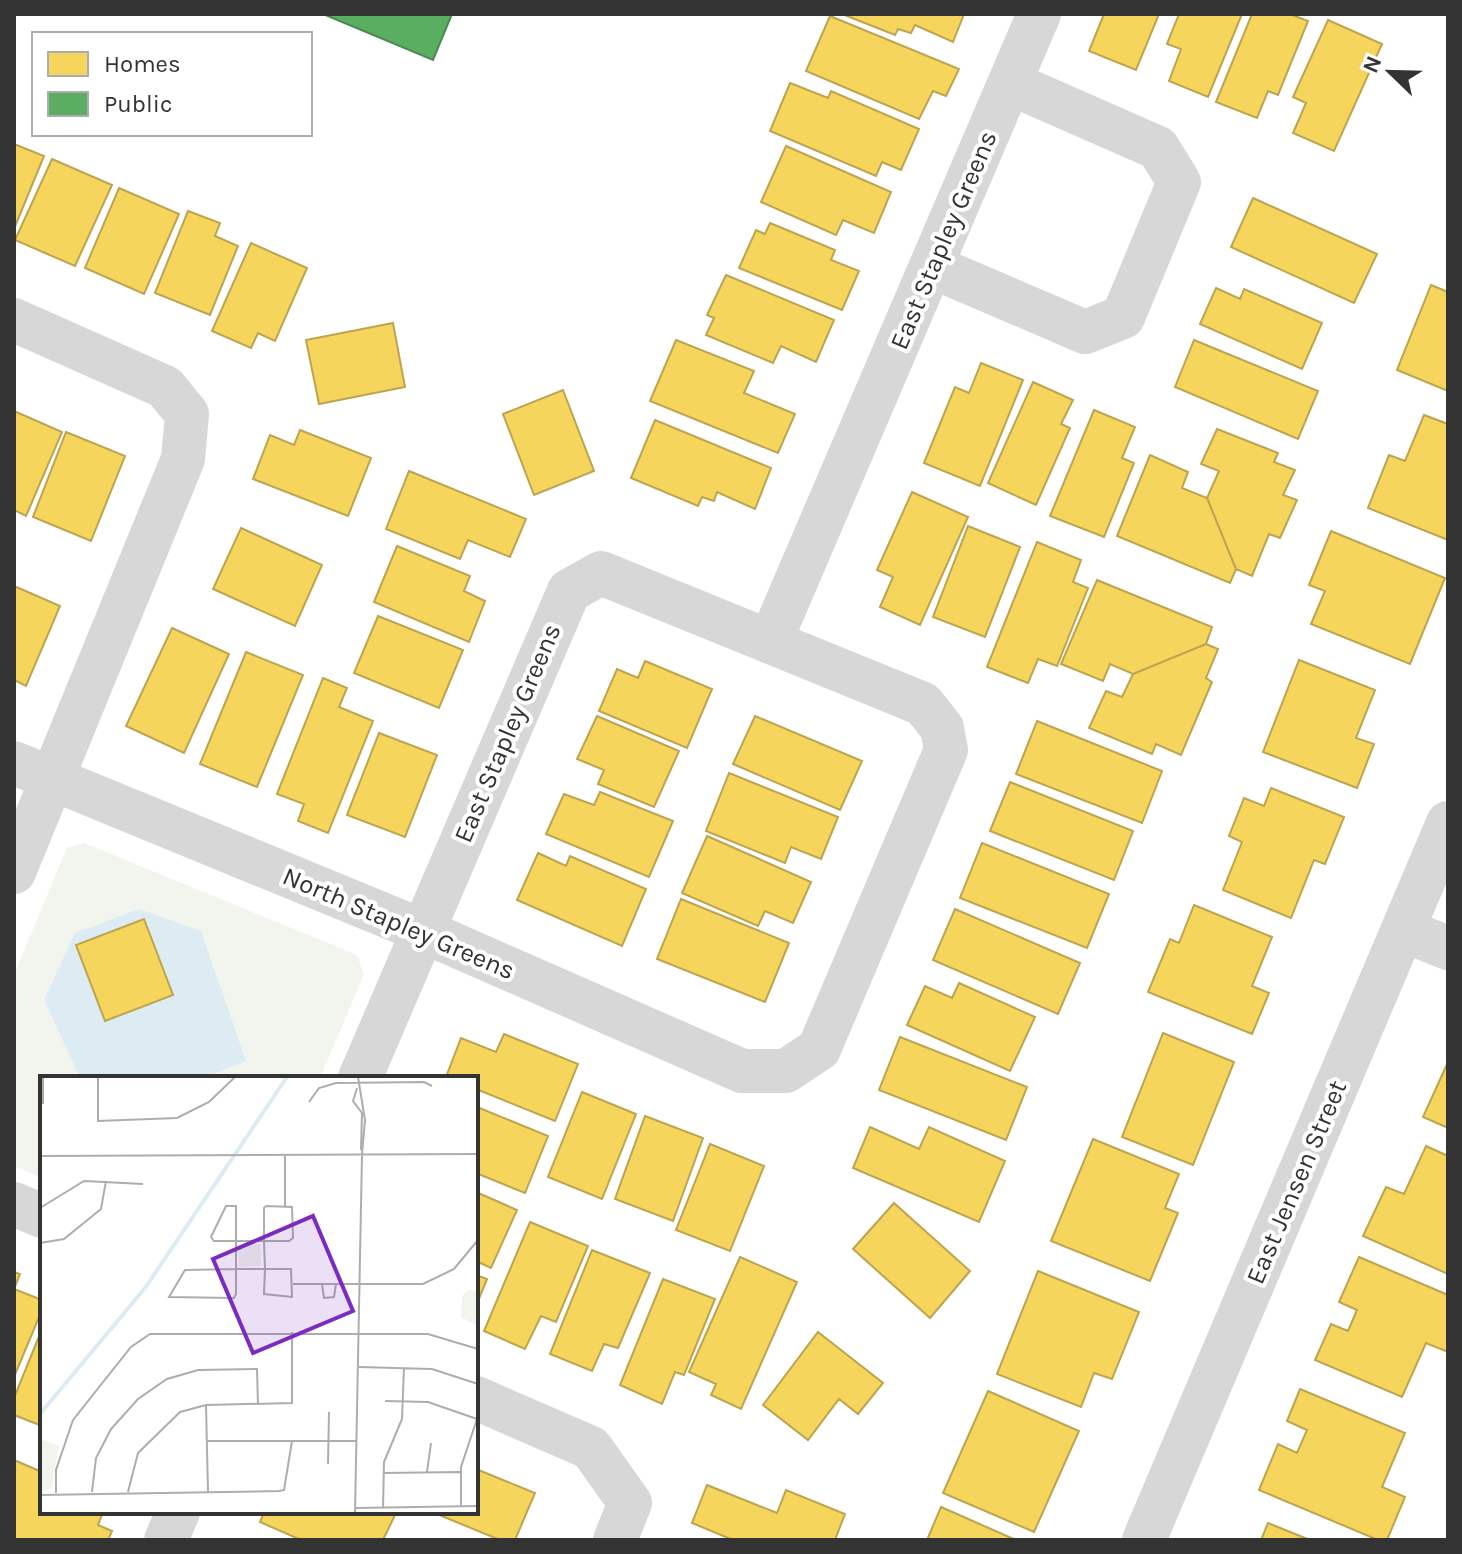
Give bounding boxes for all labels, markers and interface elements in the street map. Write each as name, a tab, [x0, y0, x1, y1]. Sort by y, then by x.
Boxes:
legend	[32, 32, 312, 136]
north arrow	[1350, 32, 1430, 112]
text: Homes	[104, 50, 181, 78]
text: N	[1357, 52, 1388, 77]
text: Public	[104, 90, 172, 118]
street label: East Stapley Greens	[883, 126, 1004, 354]
street label: East Stapley Greens	[447, 619, 568, 847]
street label: North Stapley Greens	[278, 861, 520, 986]
street label: East Jensen Street	[1240, 1075, 1353, 1289]
inset map	[40, 1076, 478, 1514]

